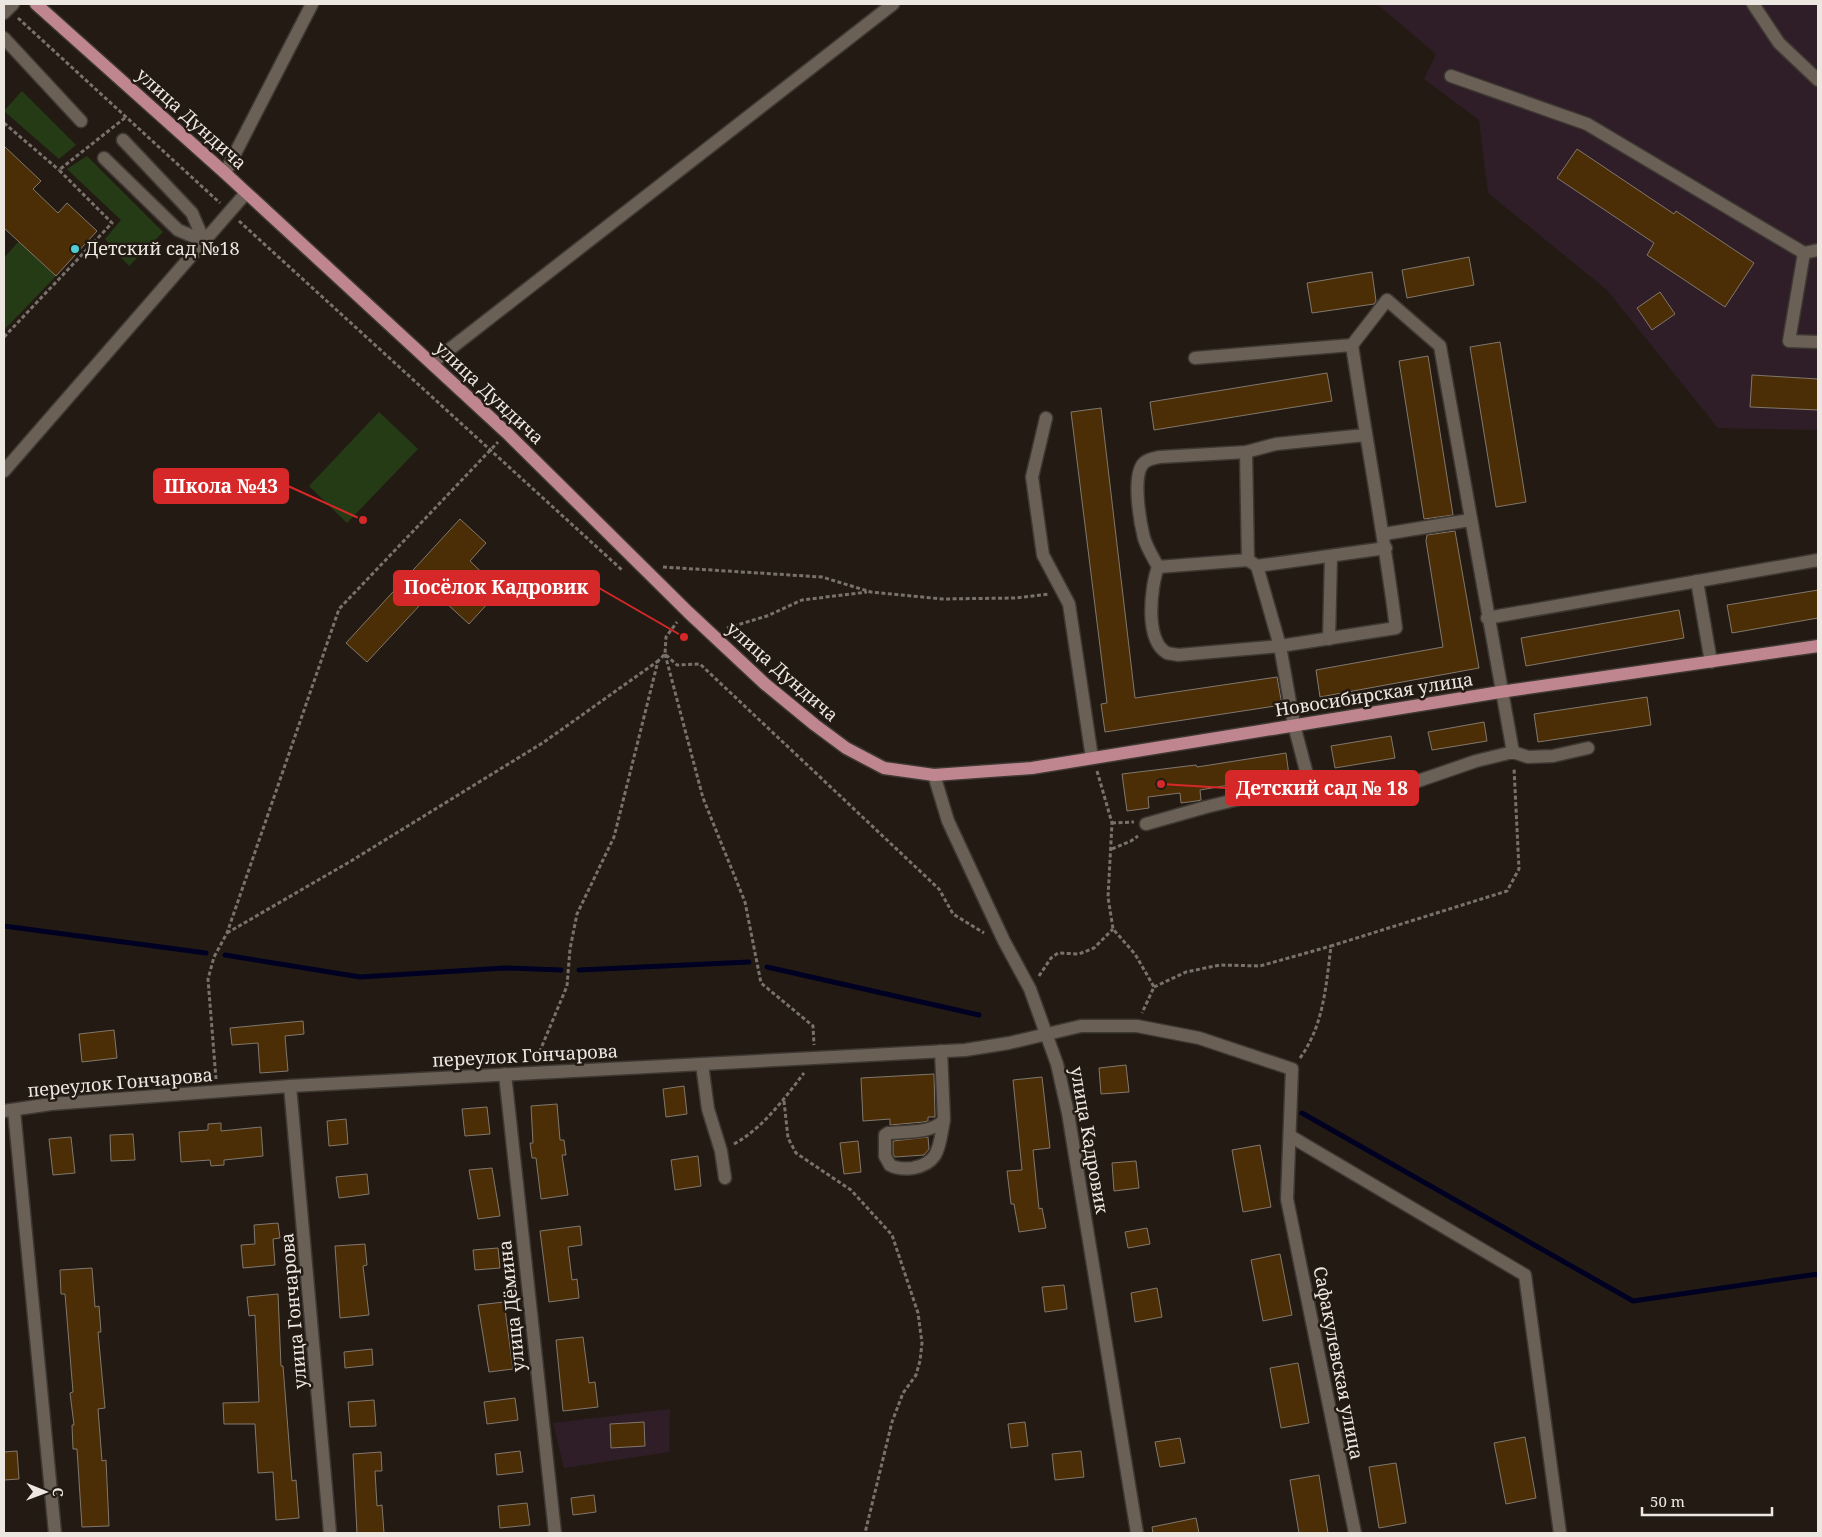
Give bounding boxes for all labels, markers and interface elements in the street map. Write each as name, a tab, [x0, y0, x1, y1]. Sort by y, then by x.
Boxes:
street label: улица Дундича	[131, 62, 252, 174]
place label: Детский сад №18	[85, 236, 240, 260]
marker: Детский сад №18	[69, 243, 81, 255]
street label: улица Дундича	[430, 335, 549, 449]
callout: Школа №43	[154, 469, 288, 503]
text: Школа №43	[164, 473, 278, 499]
callout: Посёлок Кадровик	[394, 571, 599, 605]
text: Посёлок Кадровик	[404, 574, 588, 600]
street label: улица Дундича	[722, 616, 844, 727]
street label: Новосибирская улица	[1273, 666, 1475, 722]
callout: Детский сад № 18	[1226, 771, 1418, 805]
text: Детский сад № 18	[1236, 775, 1408, 801]
street label: переулок Гончарова	[431, 1038, 618, 1072]
street label: переулок Гончарова	[26, 1062, 214, 1102]
street label: улица Кадровик	[1065, 1064, 1115, 1216]
street label: улица Гончарова	[274, 1232, 312, 1390]
street label: улица Дёмина	[492, 1239, 530, 1373]
street label: Сафакулевская улица	[1308, 1264, 1370, 1462]
north arrow	[20, 1467, 70, 1517]
scale bar	[1642, 1484, 1772, 1516]
text: С	[49, 1487, 68, 1497]
text: 50 m	[1650, 1491, 1685, 1511]

